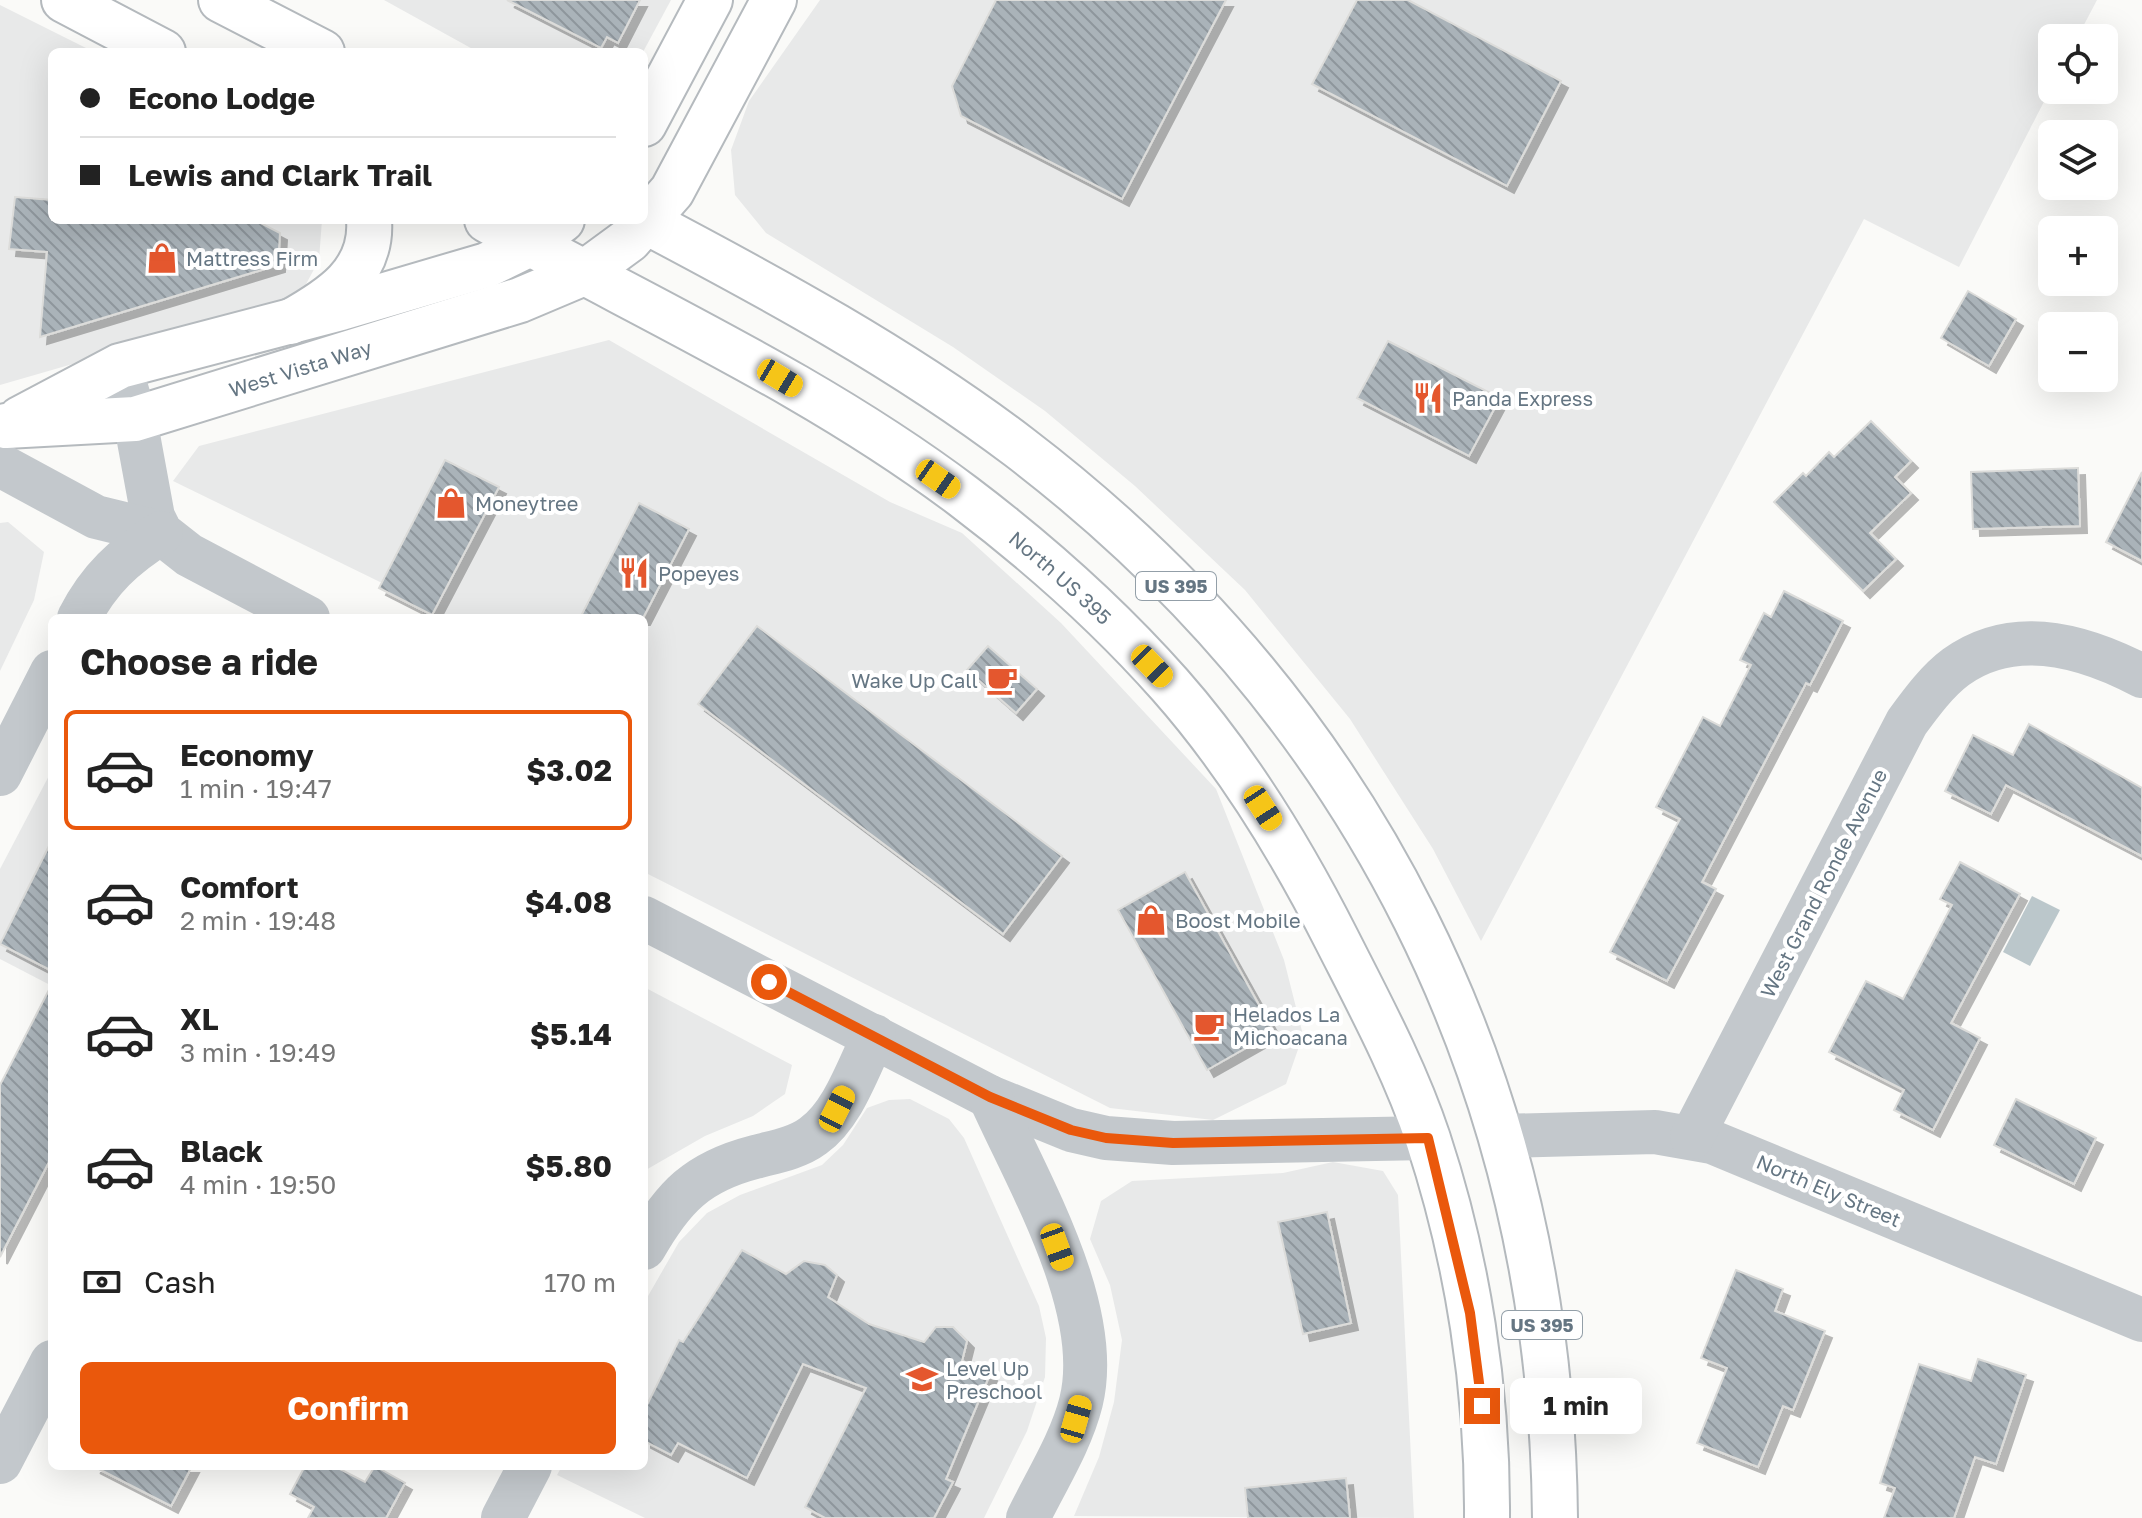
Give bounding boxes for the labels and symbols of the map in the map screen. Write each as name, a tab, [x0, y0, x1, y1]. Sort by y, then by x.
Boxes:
shop icon: Mattress Firm	[145, 241, 179, 275]
place label: Mattress Firm	[186, 246, 318, 270]
street label: West Vista Way	[226, 335, 374, 401]
car	[753, 355, 807, 401]
restaurant icon: Panda Express	[1411, 381, 1445, 415]
place label: Panda Express	[1452, 386, 1593, 410]
car	[911, 455, 965, 503]
shop icon: Moneytree	[434, 486, 468, 520]
place label: Moneytree	[475, 491, 578, 515]
street label: North US 395	[1005, 526, 1117, 629]
restaurant icon: Popeyes	[617, 556, 651, 590]
place label: Popeyes	[658, 561, 739, 585]
road number: US 395	[1136, 572, 1216, 600]
car	[1127, 640, 1177, 692]
cafe icon: Wake Up Call	[985, 663, 1019, 697]
place label: Wake Up Call	[851, 668, 978, 692]
street label: West Grand Ronde Avenue	[1755, 765, 1891, 1001]
car	[1240, 781, 1286, 835]
shop icon: Boost Mobile	[1134, 903, 1168, 937]
place label: Boost Mobile	[1175, 908, 1301, 932]
route start	[751, 964, 787, 1000]
place label: Helados La Michoacana	[1233, 1002, 1348, 1049]
cafe icon: Helados La Michoacana	[1192, 1009, 1226, 1043]
car	[815, 1082, 859, 1136]
street label: North Ely Street	[1753, 1149, 1905, 1231]
car	[1038, 1220, 1076, 1274]
road number: US 395	[1502, 1311, 1582, 1339]
place label: Level Up Preschool	[946, 1356, 1043, 1403]
school or university icon: Level Up Preschool	[905, 1362, 939, 1396]
callout: 1 min	[1510, 1378, 1642, 1434]
route end	[1464, 1388, 1500, 1424]
car	[1058, 1393, 1094, 1445]

